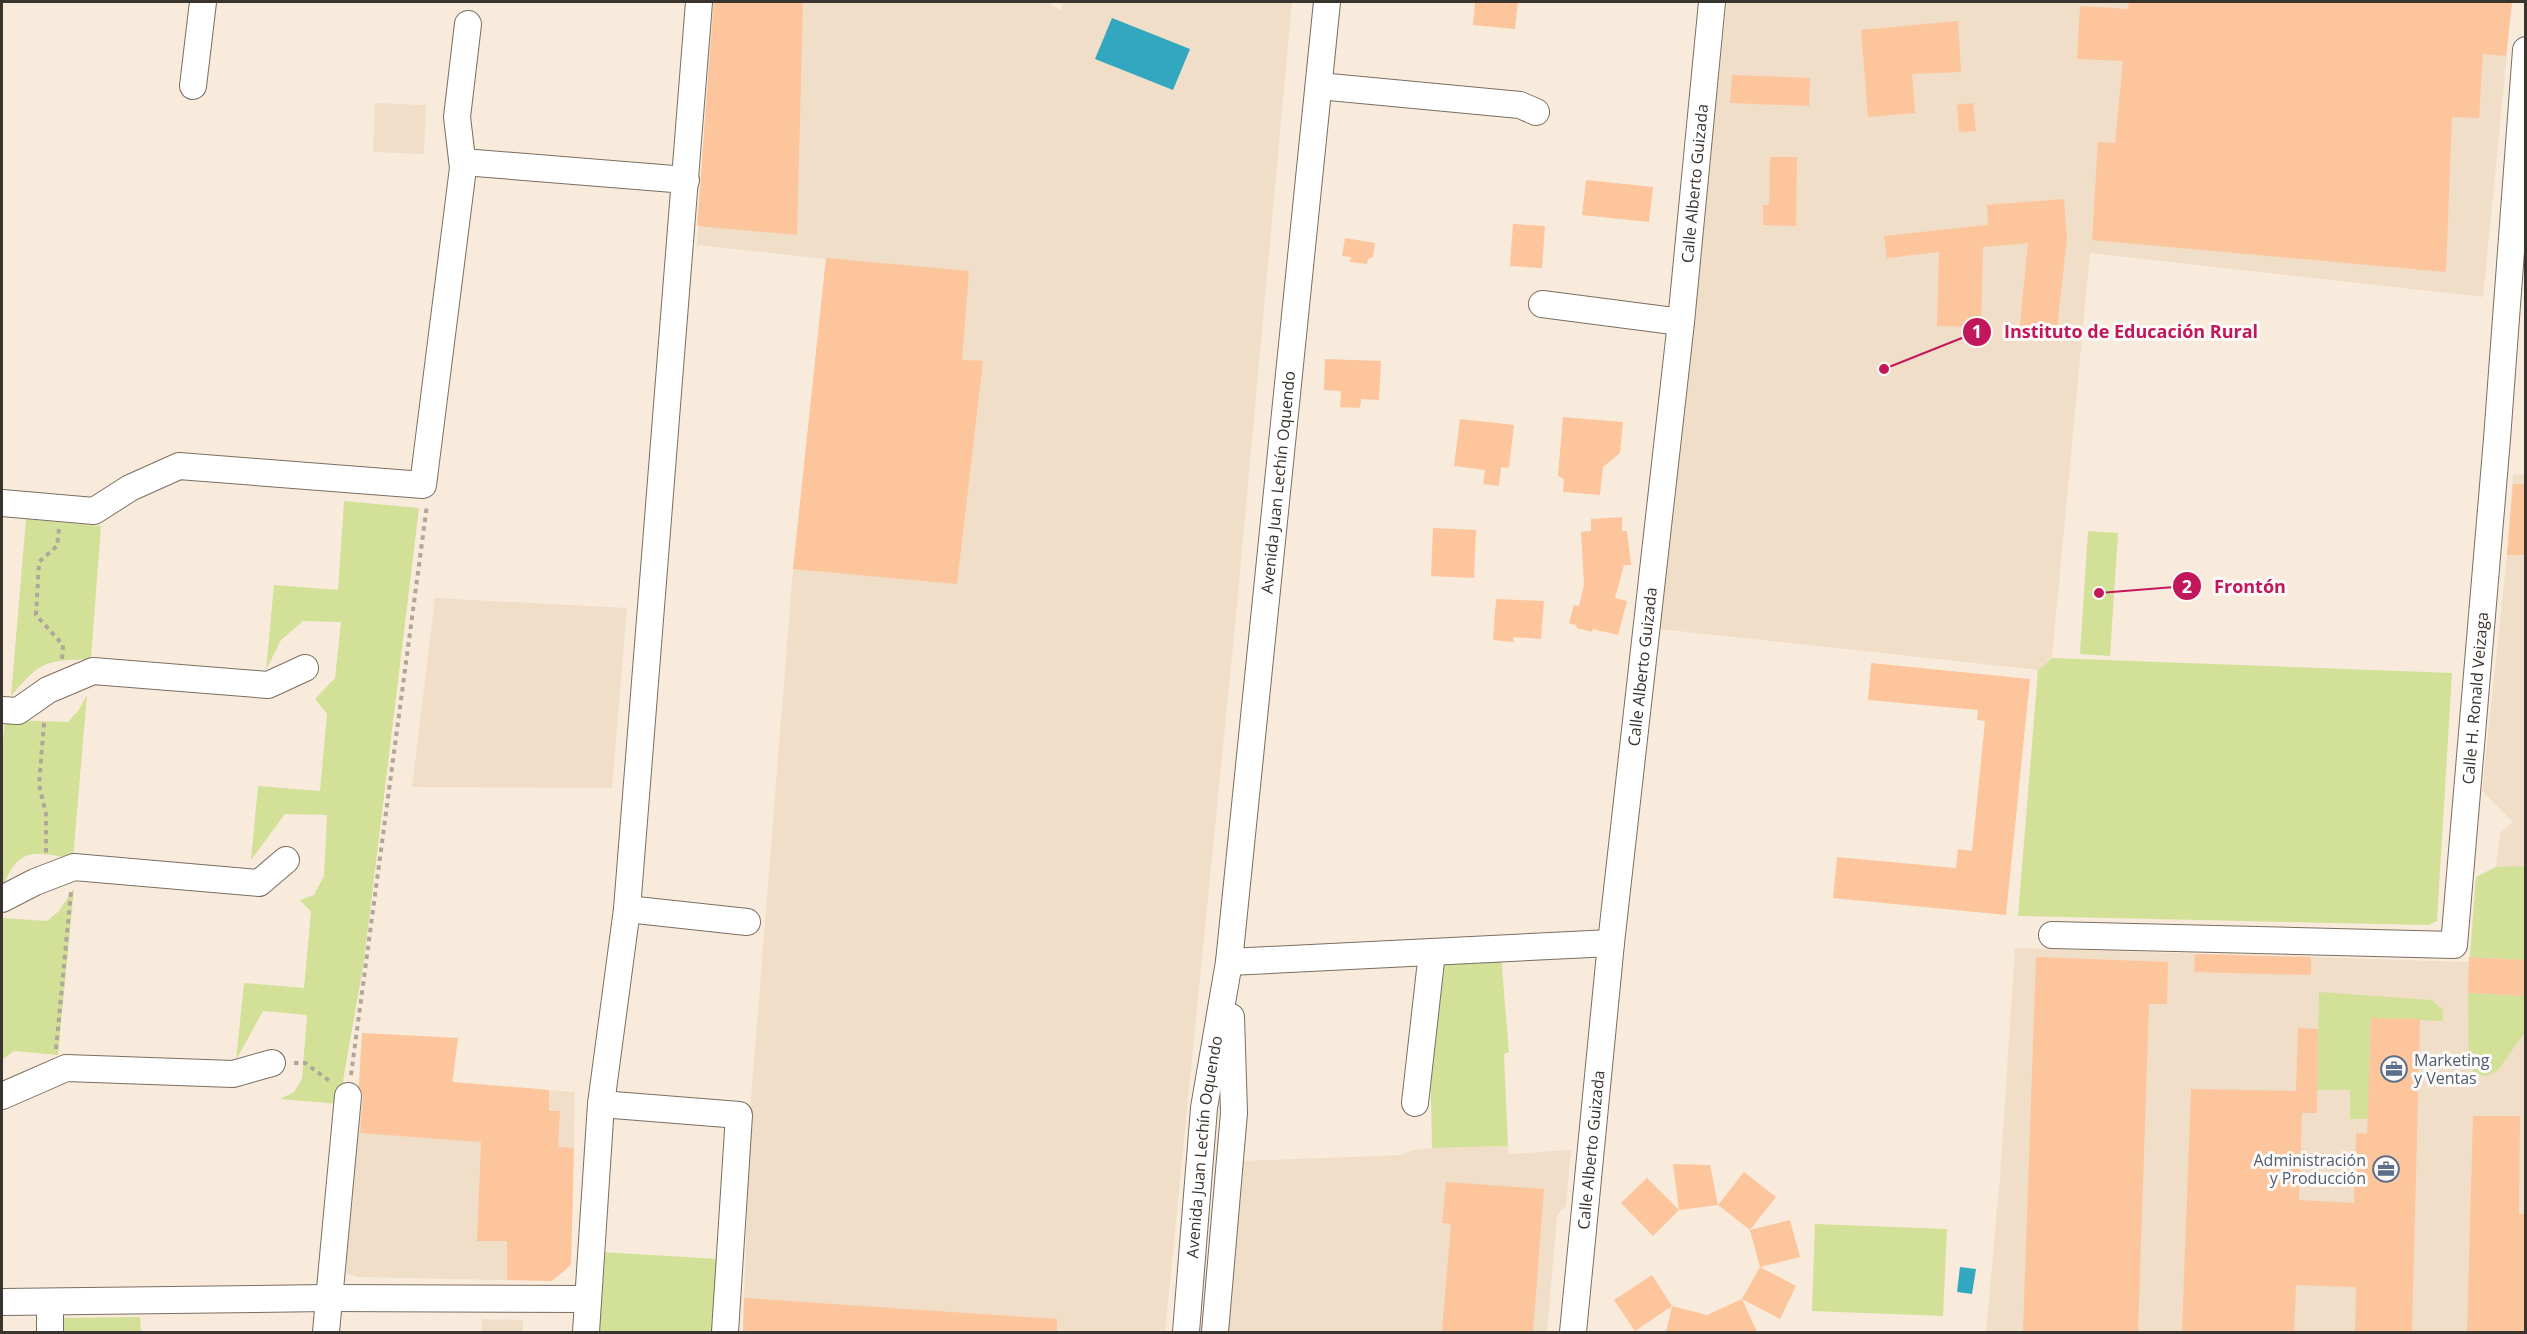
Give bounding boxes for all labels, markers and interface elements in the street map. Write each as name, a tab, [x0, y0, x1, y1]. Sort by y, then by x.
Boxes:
street label: Calle Alberto Guizada	[1676, 103, 1713, 264]
callout: Instituto de Educación Rural	[1962, 314, 2270, 350]
text: 1	[1972, 319, 1982, 343]
text: Instituto de Educación Rural	[2004, 319, 2258, 343]
street label: Avenida Juan Lechín Oquendo	[1256, 370, 1300, 595]
callout: Frontón	[2172, 568, 2298, 604]
text: 2	[2182, 574, 2192, 598]
text: Frontón	[2214, 574, 2286, 598]
street label: Calle Alberto Guizada	[1622, 586, 1662, 747]
street label: Calle H. Ronald Veizaga	[2457, 611, 2493, 785]
street label: Avenida Juan Lechín Oquendo	[1181, 1034, 1227, 1259]
place label: Marketing y Ventas	[2414, 1049, 2490, 1089]
office icon: Marketing y Ventas	[2379, 1054, 2409, 1084]
street label: Calle Alberto Guizada	[1572, 1069, 1610, 1230]
place label: Administración y Producción	[2253, 1149, 2366, 1189]
office icon: Administración y Producción	[2371, 1154, 2401, 1184]

